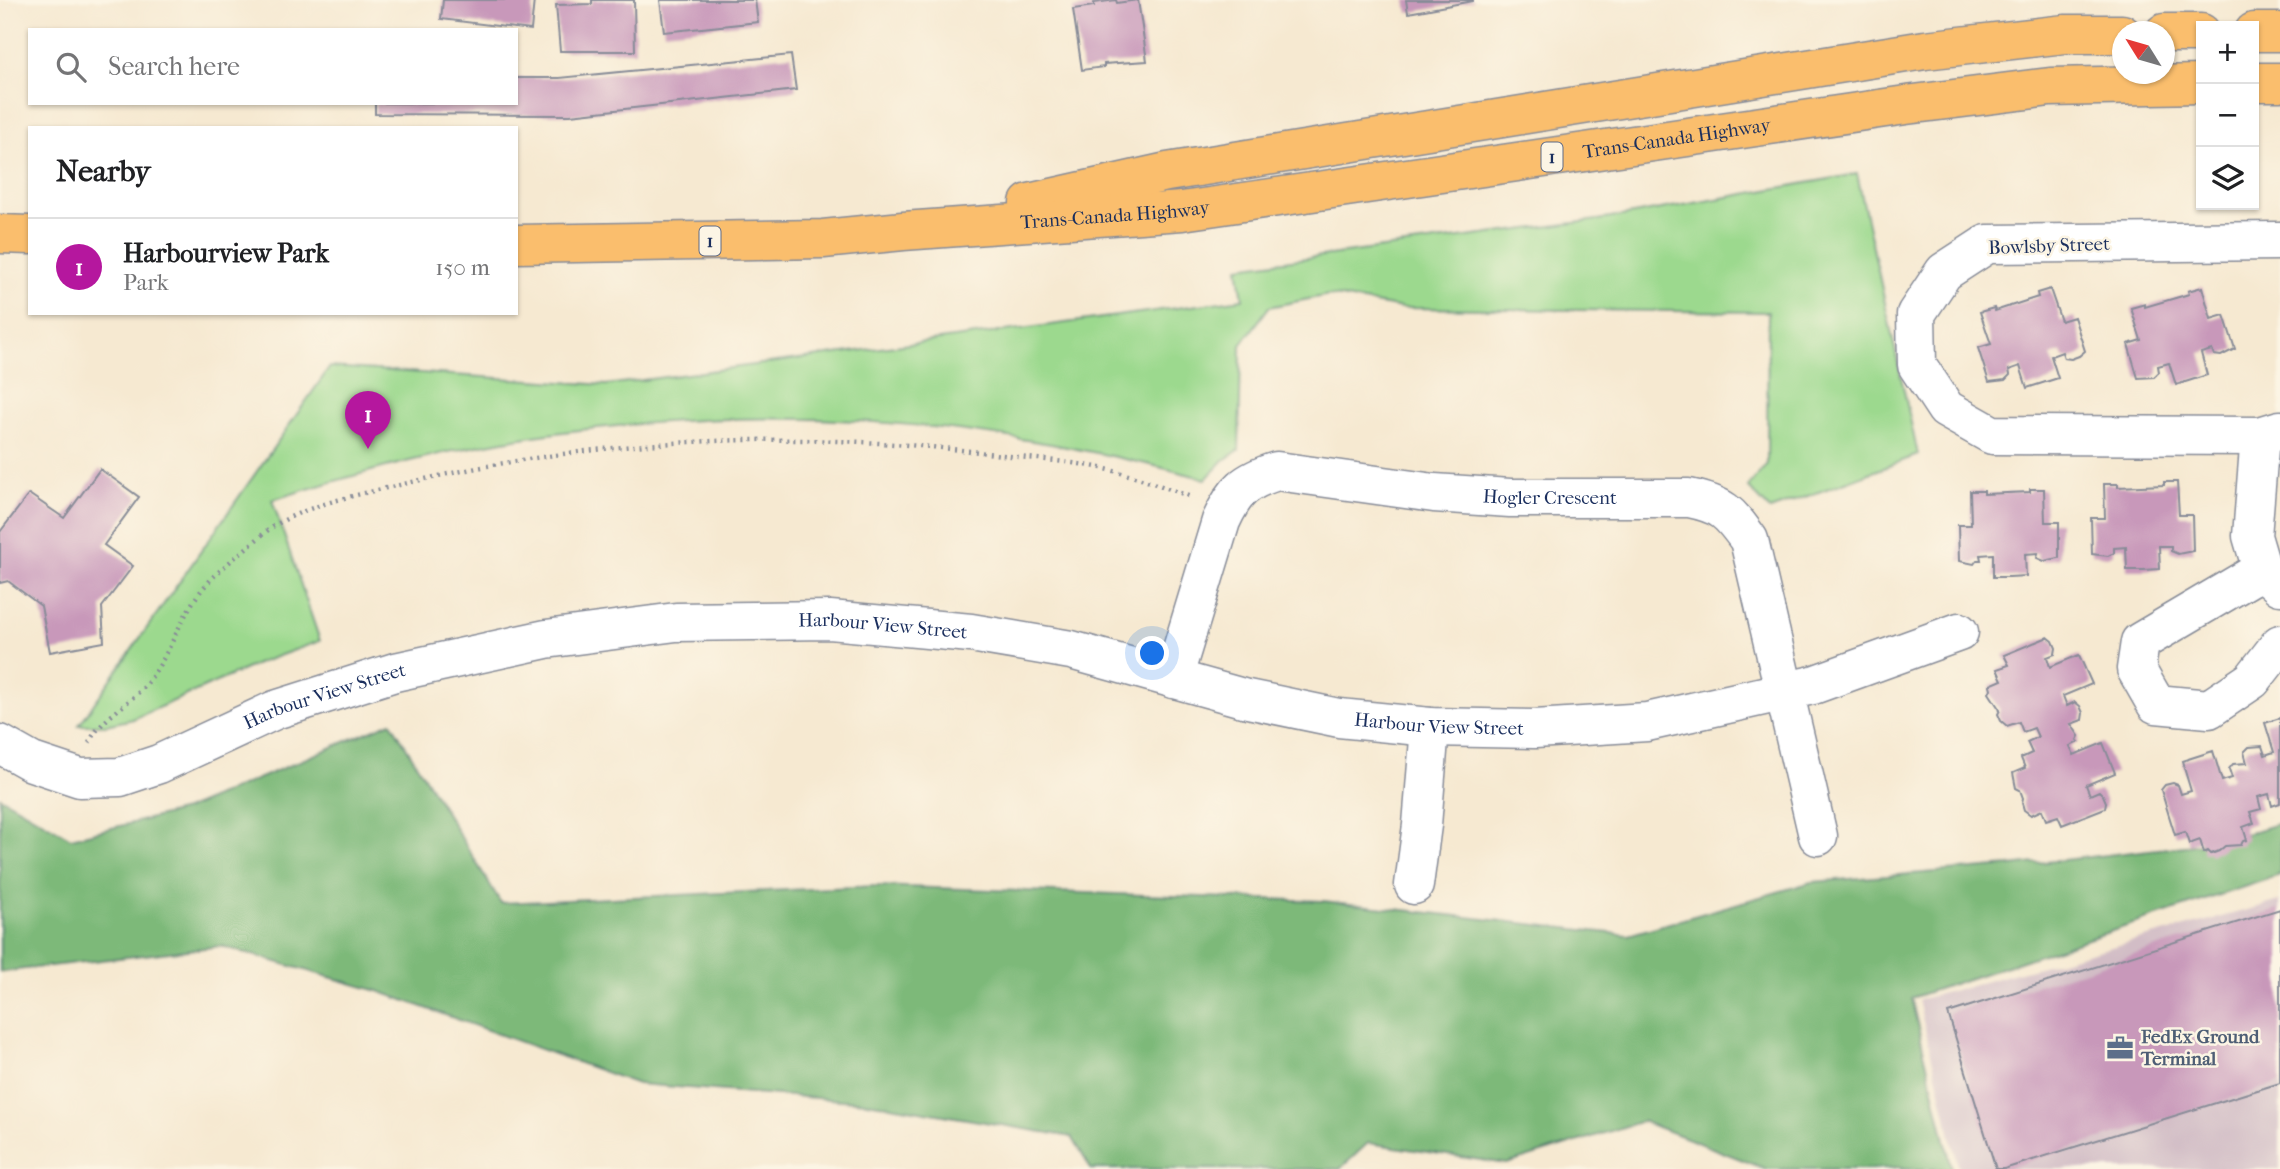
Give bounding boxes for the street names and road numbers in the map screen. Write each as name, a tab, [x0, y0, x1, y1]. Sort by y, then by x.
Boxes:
street label: Trans-Canada Highway	[1581, 114, 1773, 163]
road number: 1	[1542, 142, 1562, 172]
street label: Trans-Canada Highway	[1020, 196, 1212, 234]
road number: 1	[700, 227, 720, 256]
street label: Bowlsby Street	[1988, 233, 2110, 259]
street label: Hogler Crescent	[1482, 485, 1617, 509]
street label: Harbour View Street	[798, 609, 969, 644]
street label: Harbour View Street	[240, 659, 408, 734]
street label: Harbour View Street	[1353, 709, 1524, 740]

